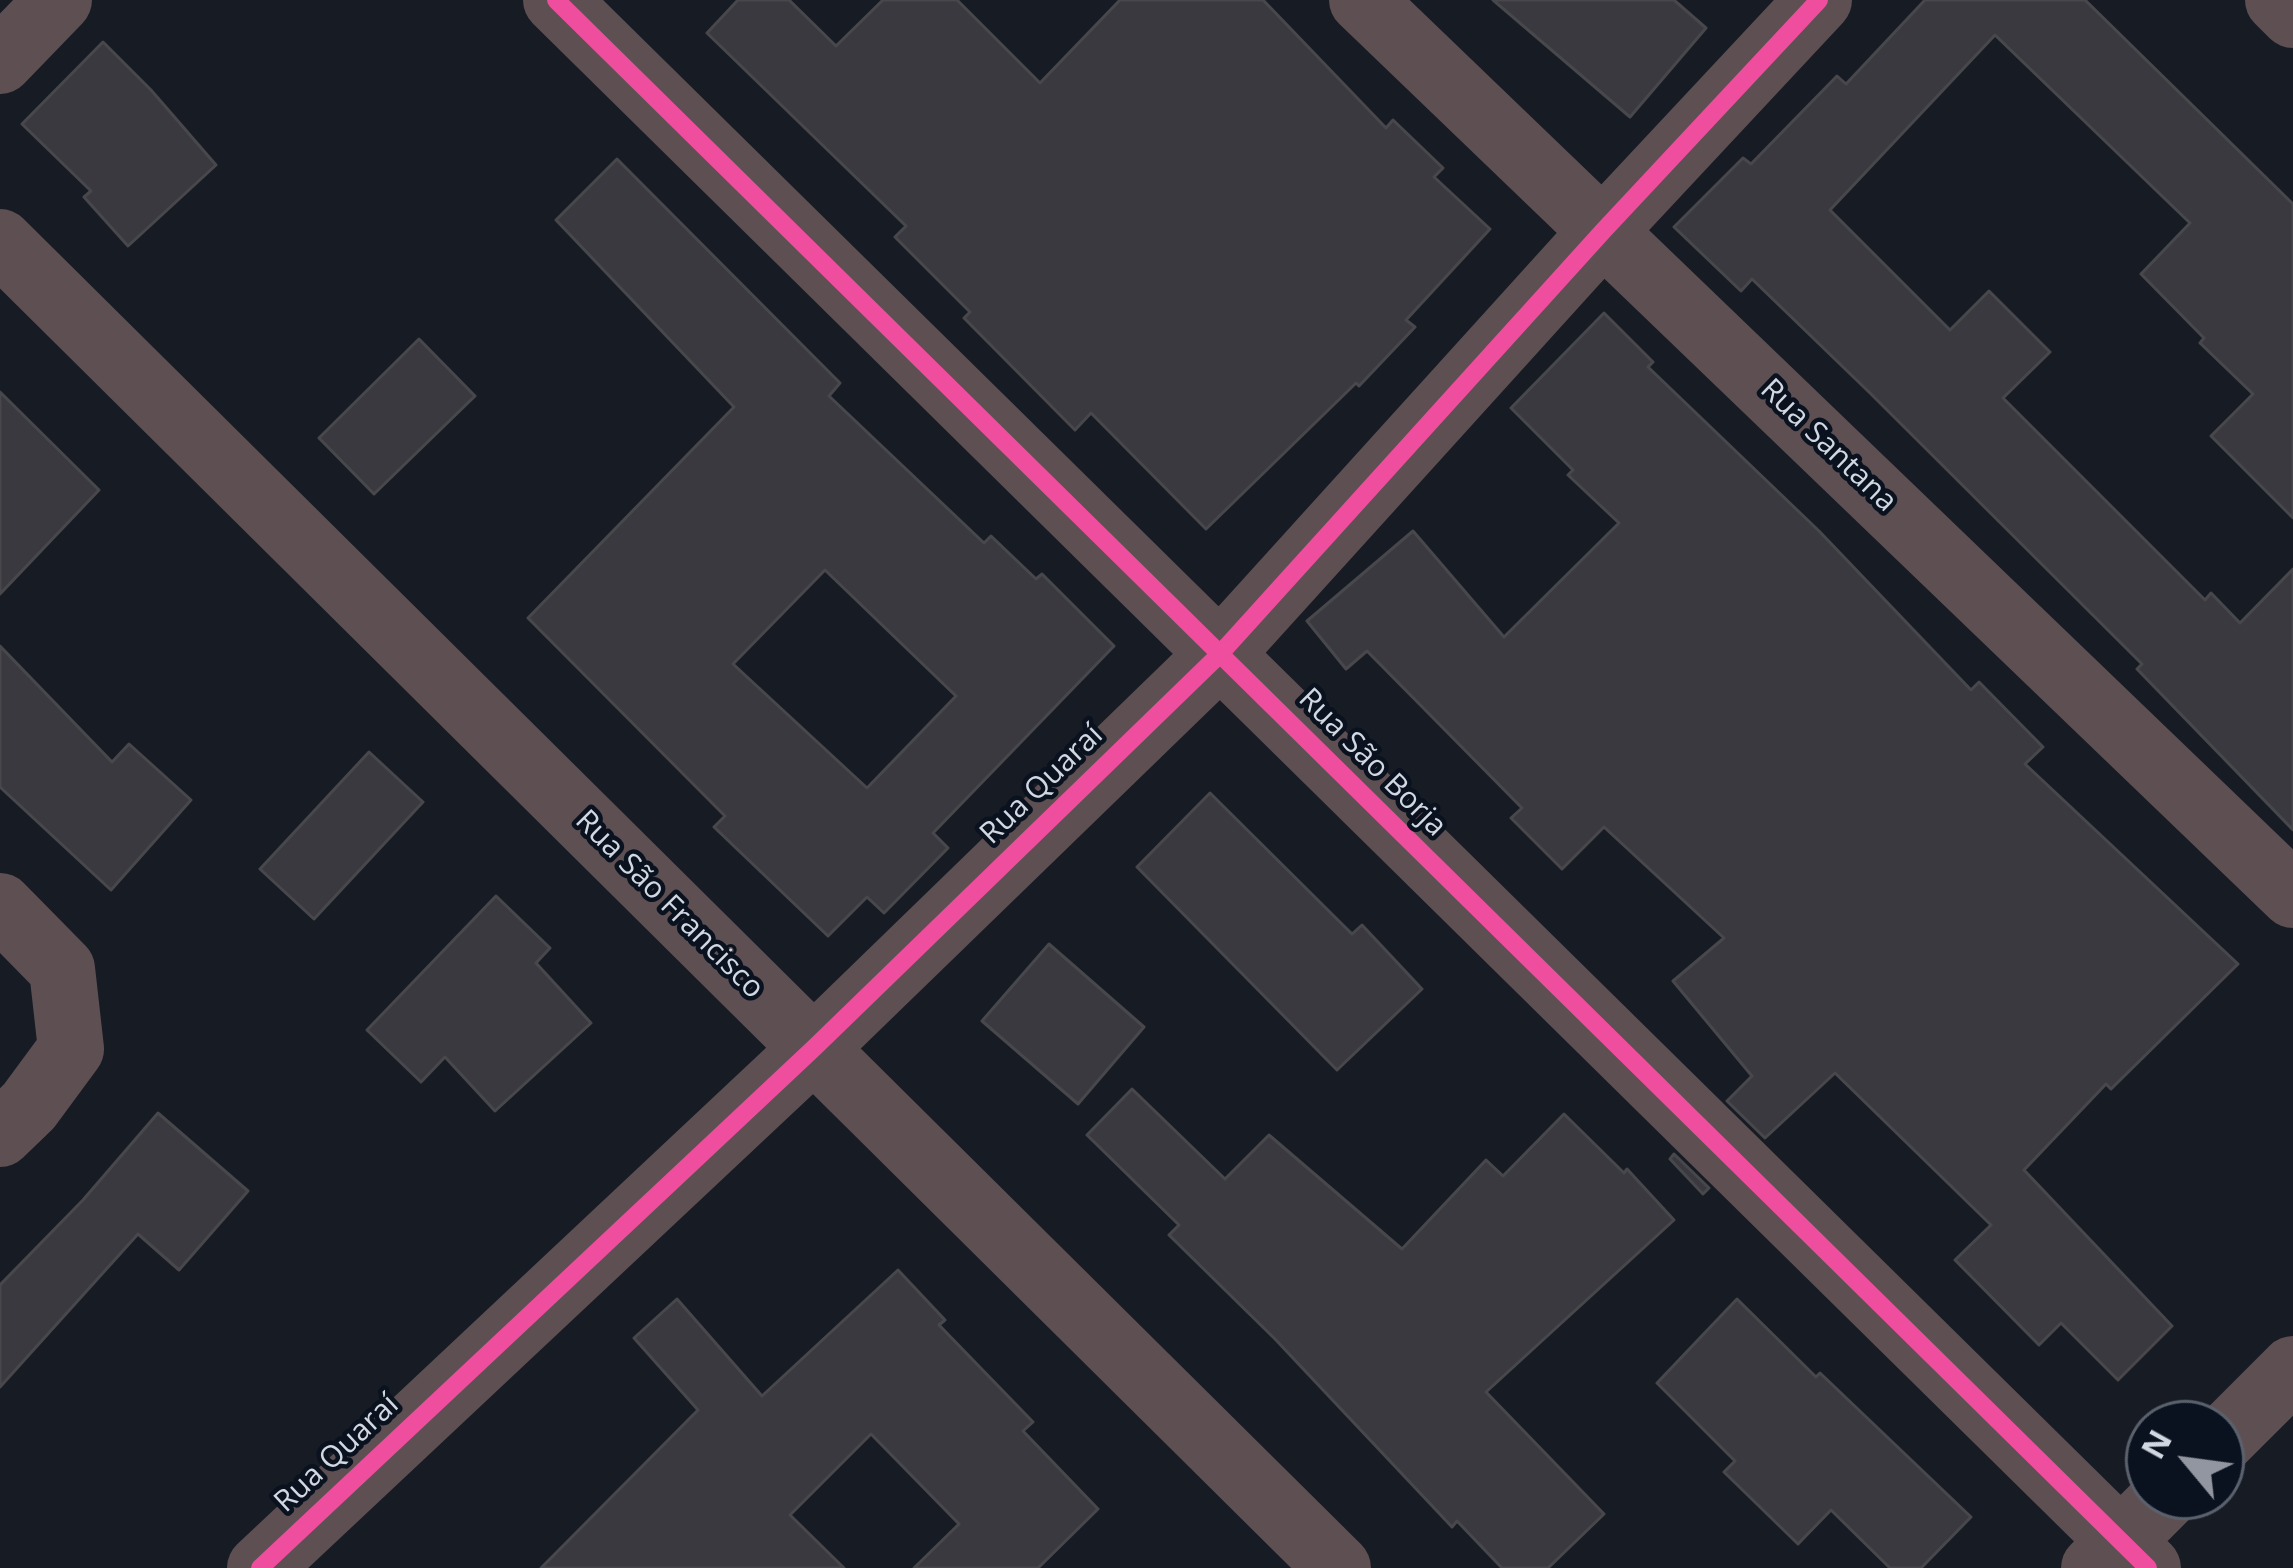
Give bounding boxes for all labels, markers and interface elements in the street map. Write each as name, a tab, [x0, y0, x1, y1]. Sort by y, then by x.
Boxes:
street label: Rua Santana	[1752, 372, 1904, 520]
street label: Rua São Borja	[1291, 682, 1453, 844]
street label: Rua Quaraí	[973, 718, 1111, 852]
street label: Rua São Francisco	[567, 803, 771, 1007]
street label: Rua Quaraí	[268, 1388, 406, 1520]
north arrow	[2125, 1400, 2245, 1520]
text: N	[2130, 1421, 2182, 1466]

